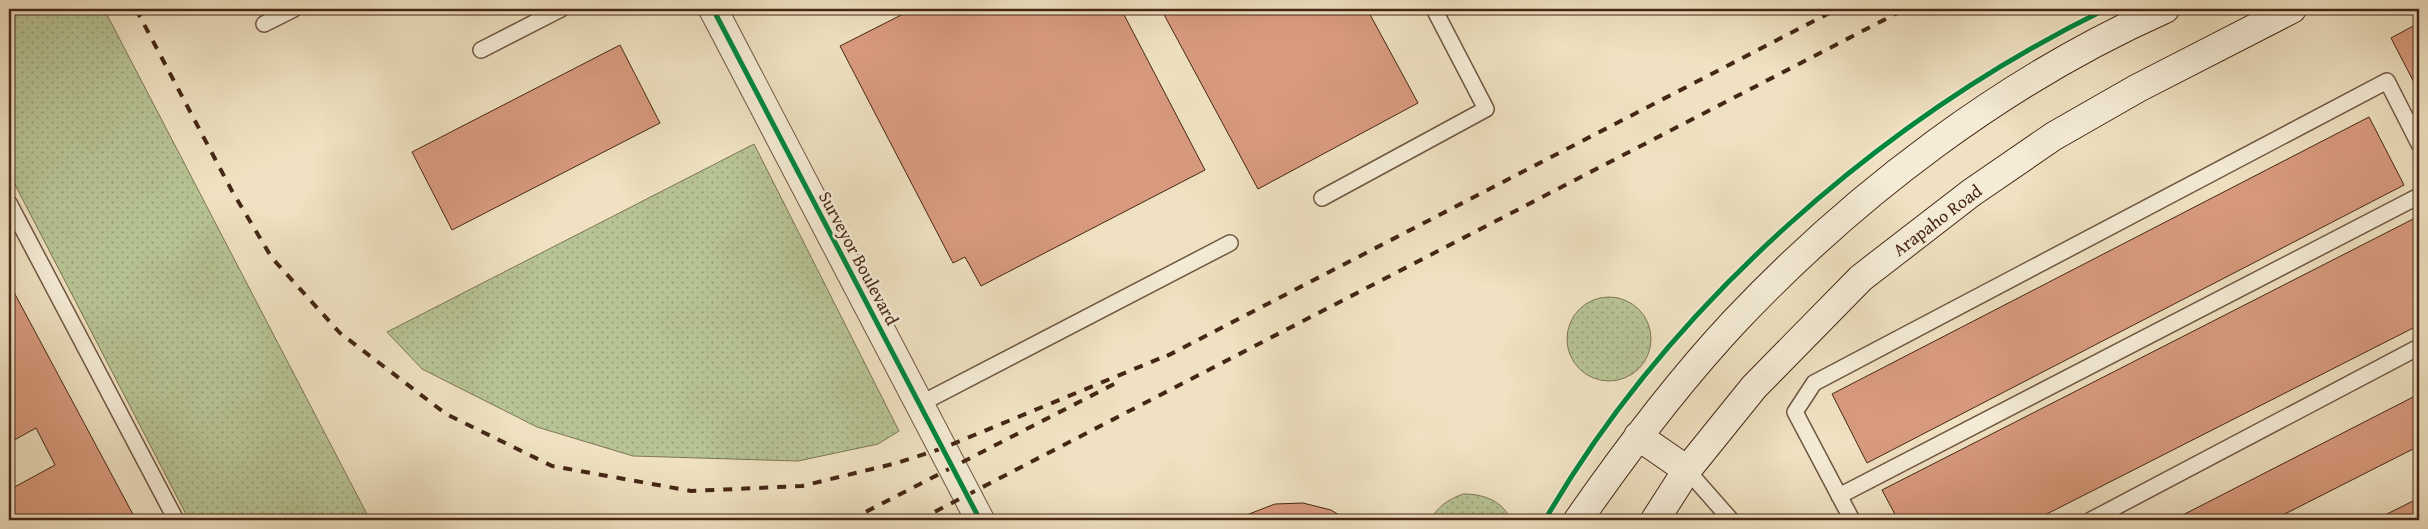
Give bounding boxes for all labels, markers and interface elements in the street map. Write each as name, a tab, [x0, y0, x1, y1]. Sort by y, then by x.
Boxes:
street label: Arapaho Road	[1887, 177, 1988, 263]
street label: Surveyor Boulevard	[812, 186, 906, 330]

